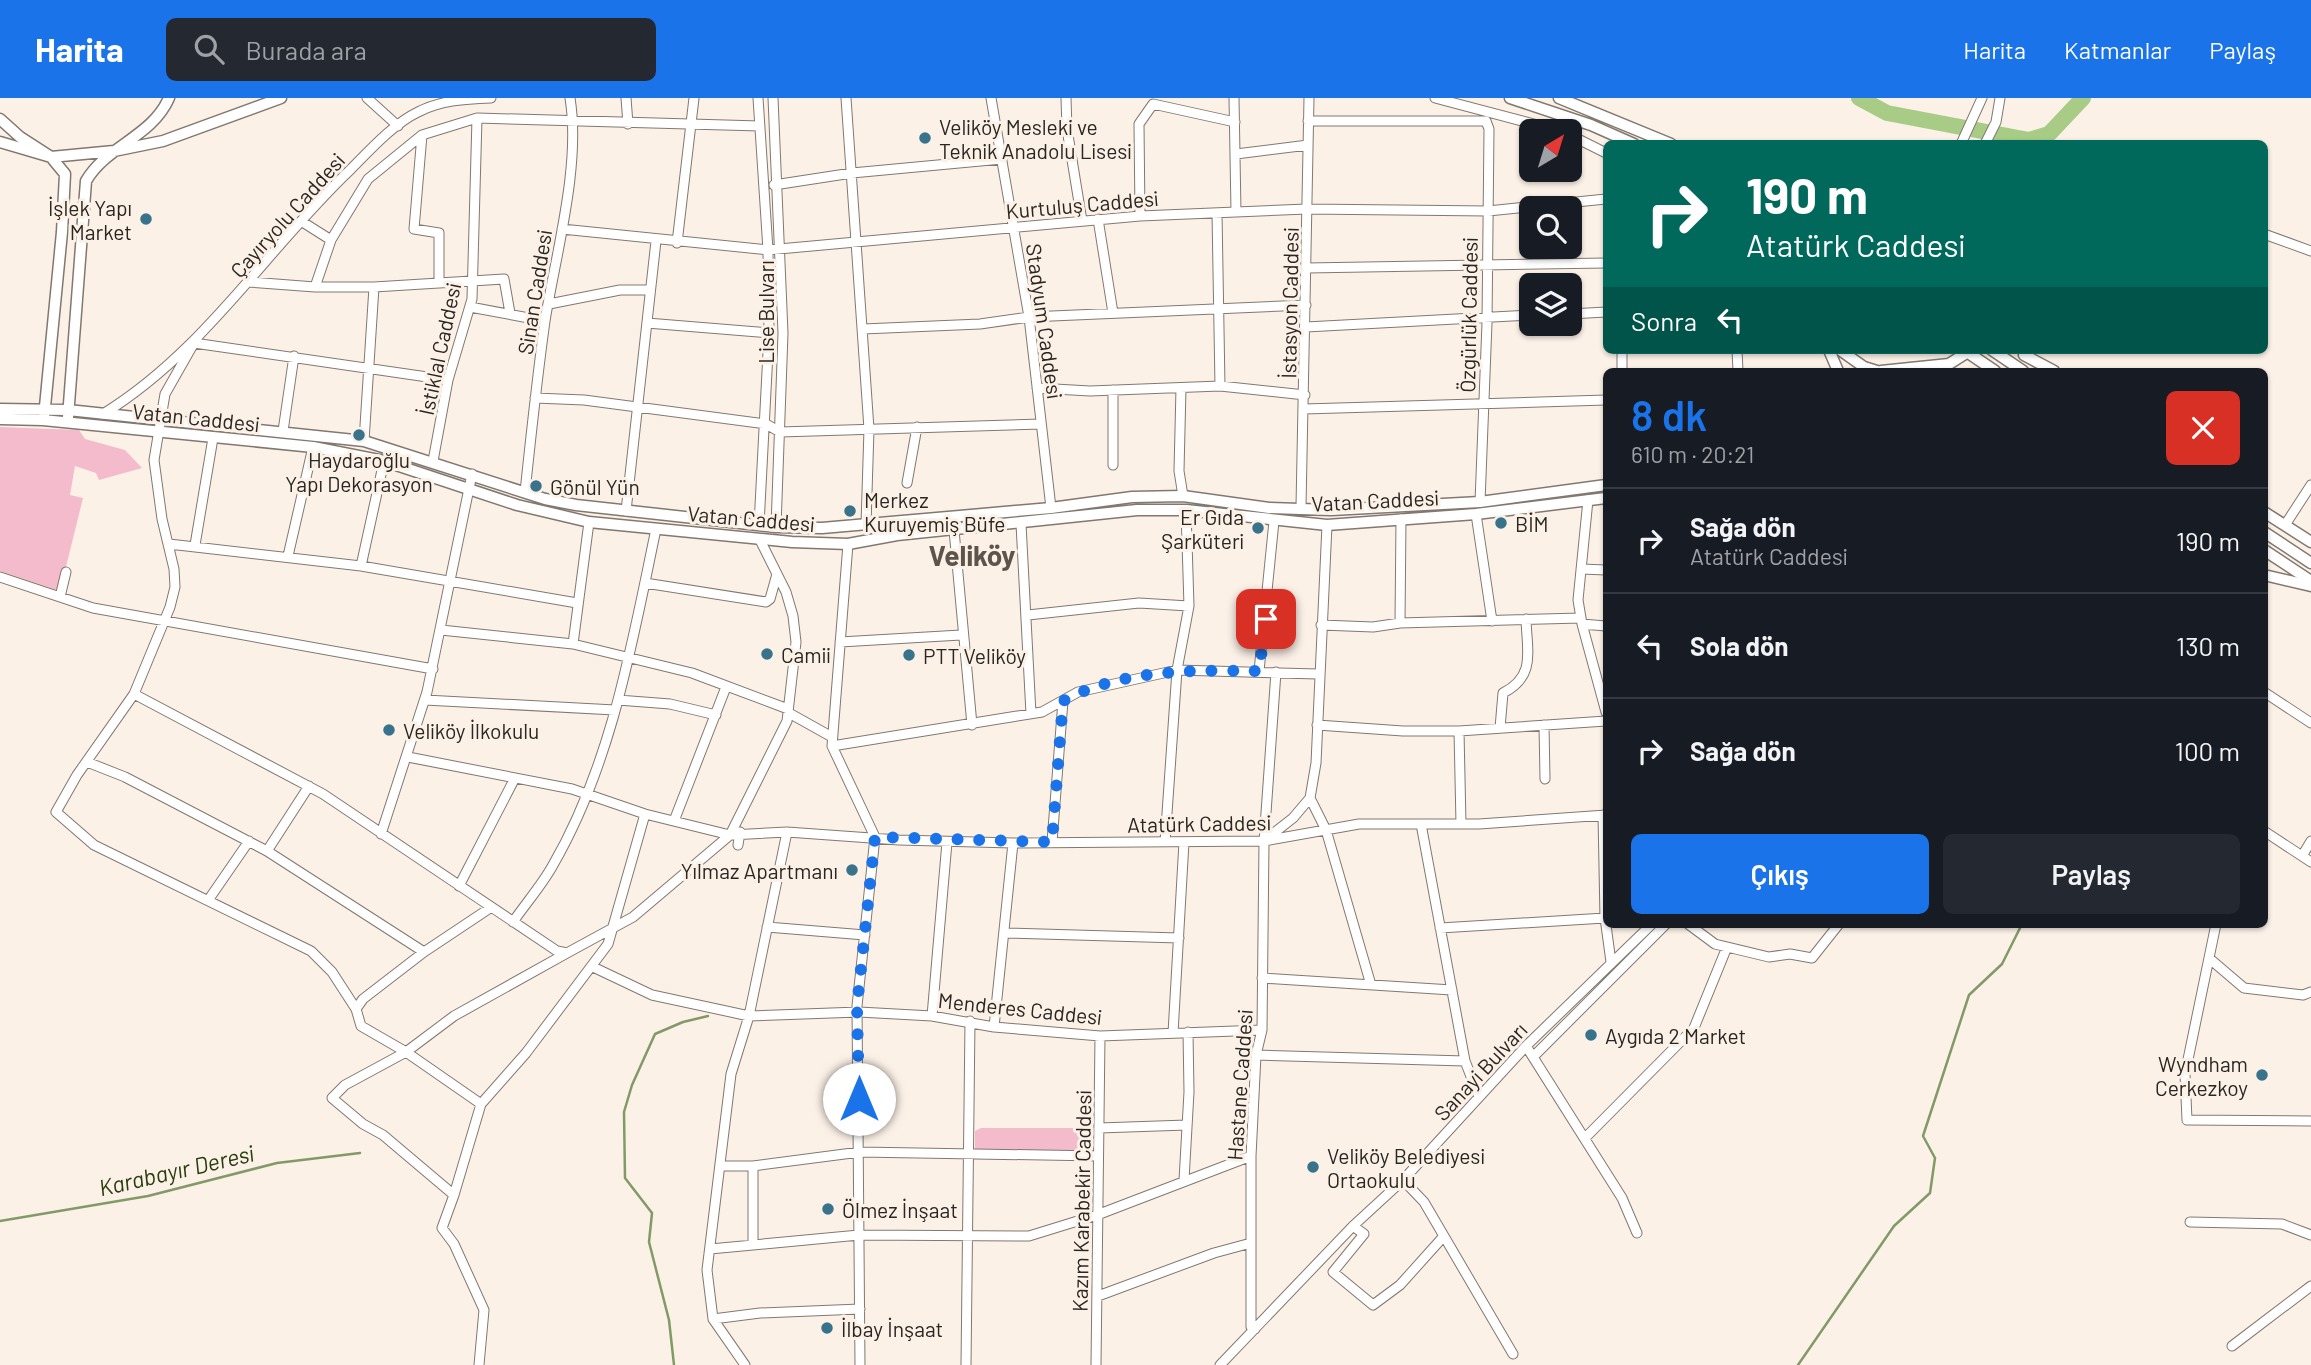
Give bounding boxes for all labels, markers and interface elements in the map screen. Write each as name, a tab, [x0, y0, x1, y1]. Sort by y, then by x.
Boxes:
search box	[166, 18, 656, 81]
text: Harita	[35, 29, 124, 69]
icon: search	[190, 30, 228, 68]
text: Burada ara	[246, 34, 367, 65]
text: Harita	[1963, 35, 2026, 64]
text: Katmanlar	[2064, 35, 2171, 64]
text: Paylaş	[2209, 35, 2276, 64]
place label: Veliköy Mesleki ve Teknik Anadolu Lisesi	[939, 114, 1132, 163]
north arrow	[1519, 119, 1582, 182]
map controls	[1519, 119, 1582, 336]
marker: Veliköy Mesleki ve Teknik Anadolu Lisesi	[917, 130, 933, 146]
street label: Çayıryolu Caddesi	[225, 148, 349, 282]
text: 190 m	[1746, 165, 1868, 224]
icon: right	[1631, 168, 1722, 259]
street label: Kurtuluş Caddesi	[1005, 185, 1159, 223]
place label: İşlek Yapı Market	[48, 195, 132, 244]
button: search	[1519, 196, 1582, 259]
marker: İşlek Yapı Market	[138, 211, 154, 227]
text: Atatürk Caddesi	[1746, 225, 1965, 263]
street label: İstasyon Caddesi	[1275, 227, 1303, 379]
street label: Sinan Caddesi	[512, 228, 556, 356]
street label: Özgürlük Caddesi	[1454, 237, 1482, 393]
street label: Stadyum Caddesi	[1022, 242, 1068, 400]
street label: Lise Bulvarı	[753, 260, 778, 364]
button: layers	[1519, 273, 1582, 336]
street label: İstiklal Caddesi	[413, 281, 465, 417]
icon: left	[1711, 301, 1749, 339]
text: Sonra	[1631, 305, 1697, 336]
text: 8 dk	[1631, 389, 1707, 439]
button: close	[2166, 391, 2240, 465]
street label: Vatan Caddesi	[131, 398, 261, 436]
marker: Haydaroğlu Yapı Dekorasyon	[351, 427, 367, 443]
text: 610 m · 20:21	[1631, 440, 1754, 468]
place label: Haydaroğlu Yapı Dekorasyon	[285, 447, 433, 496]
place label: Gönül Yün	[550, 474, 640, 499]
marker: Gönül Yün	[528, 478, 544, 494]
street label: Vatan Caddesi	[1311, 484, 1439, 516]
place label: Merkez Kuruyemiş Büfe	[864, 487, 1006, 536]
street label: Vatan Caddesi	[686, 500, 816, 536]
marker: Merkez Kuruyemiş Büfe	[842, 503, 858, 519]
place label: Er Gıda Şarküteri	[1161, 504, 1244, 553]
place label: BİM	[1515, 511, 1549, 536]
text: Sağa dön	[1690, 511, 1796, 542]
marker: BİM	[1493, 515, 1509, 531]
marker: Er Gıda Şarküteri	[1250, 520, 1266, 536]
icon: right	[1631, 522, 1669, 560]
text: 190 m	[2176, 525, 2240, 556]
district label: Veliköy	[929, 538, 1015, 572]
text: Atatürk Caddesi	[1690, 542, 1848, 570]
pin	[1236, 589, 1296, 649]
icon: arrive	[1247, 600, 1285, 638]
icon: left	[1631, 627, 1669, 665]
text: Sola dön	[1690, 630, 1788, 661]
text: 130 m	[2176, 630, 2240, 661]
place label: Camii	[781, 642, 831, 667]
place label: PTT Veliköy	[923, 643, 1026, 668]
marker: Camii	[759, 646, 775, 662]
marker: PTT Veliköy	[901, 647, 917, 663]
place label: Veliköy İlkokulu	[403, 718, 539, 743]
marker: Veliköy İlkokulu	[381, 722, 397, 738]
icon: right	[1631, 732, 1669, 770]
text: Sağa dön	[1690, 735, 1796, 766]
text: 100 m	[2175, 735, 2240, 766]
street label: Atatürk Caddesi	[1127, 809, 1271, 837]
button: Çıkış	[1631, 834, 1929, 914]
button: Paylaş	[1943, 834, 2240, 914]
place label: Yılmaz Apartmanı	[681, 858, 838, 883]
marker: Yılmaz Apartmanı	[844, 862, 860, 878]
street label: Menderes Caddesi	[937, 987, 1103, 1029]
street label: Hastane Caddesi	[1221, 1009, 1257, 1161]
street label: Sanayi Bulvarı	[1428, 1017, 1532, 1125]
place label: Aygıda 2 Market	[1605, 1023, 1746, 1048]
marker: Aygıda 2 Market	[1583, 1027, 1599, 1043]
place label: Wyndham Cerkezkoy	[2155, 1051, 2248, 1100]
position arrow	[822, 1062, 896, 1136]
marker: Wyndham Cerkezkoy	[2254, 1067, 2270, 1083]
street label: Kazım Karabekir Caddesi	[1067, 1090, 1095, 1312]
water label: Karabayır Deresi	[96, 1138, 258, 1201]
place label: Veliköy Belediyesi Ortaokulu	[1327, 1143, 1485, 1192]
marker: Veliköy Belediyesi Ortaokulu	[1305, 1159, 1321, 1175]
place label: Ölmez İnşaat	[842, 1197, 958, 1222]
marker: Ölmez İnşaat	[820, 1201, 836, 1217]
place label: İlbay İnşaat	[841, 1316, 943, 1341]
marker: İlbay İnşaat	[819, 1320, 835, 1336]

